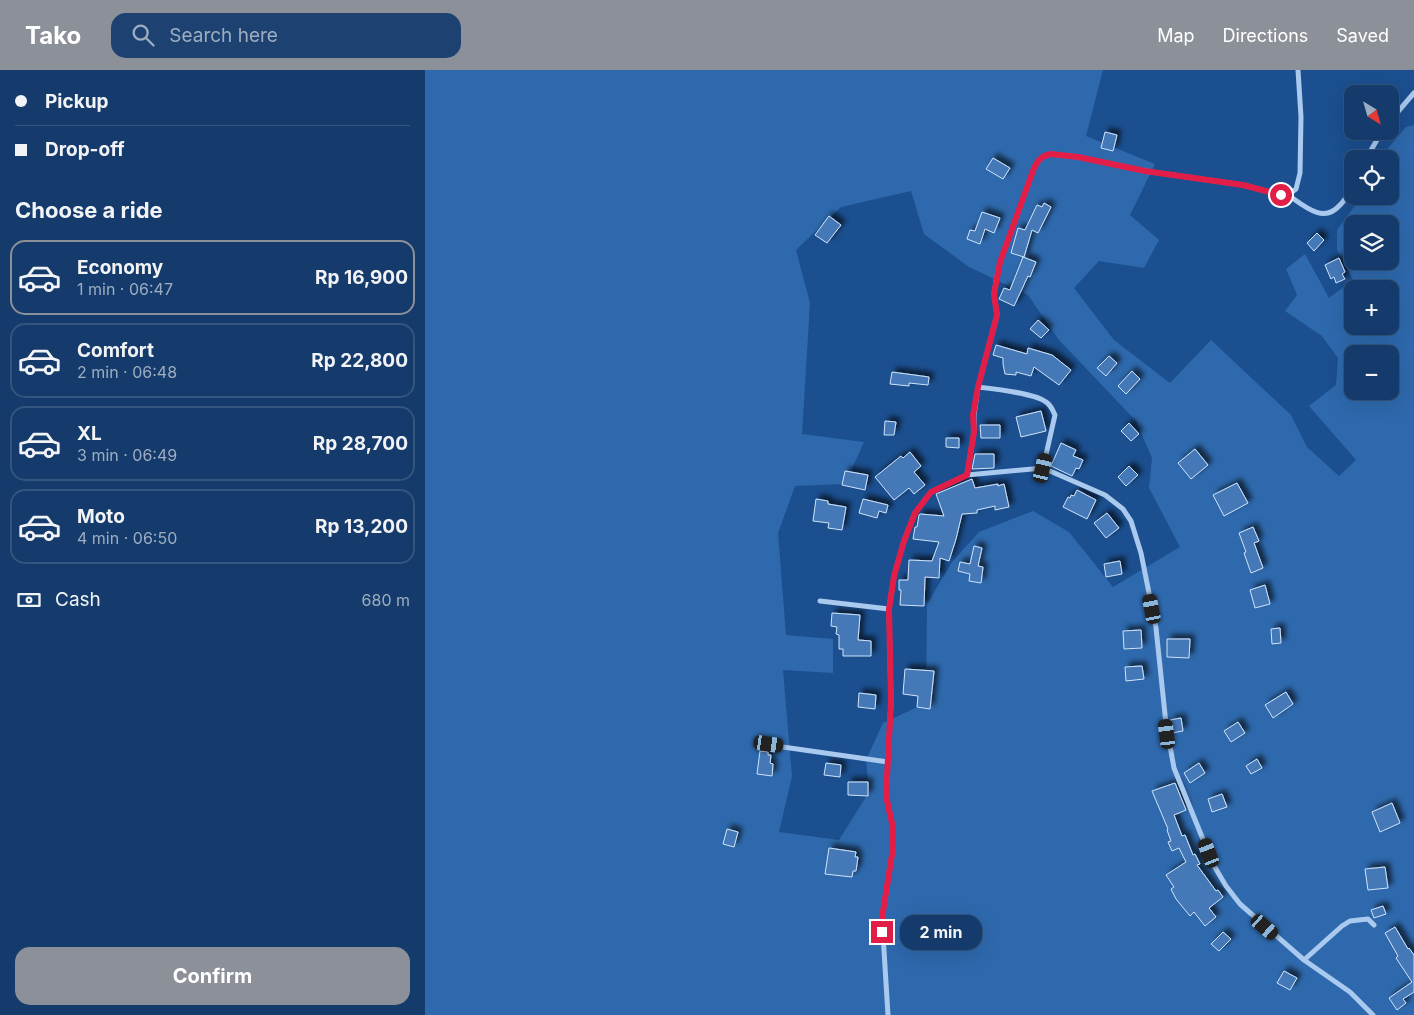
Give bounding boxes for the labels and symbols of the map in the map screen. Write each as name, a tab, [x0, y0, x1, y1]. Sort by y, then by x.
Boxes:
north arrow	[1344, 85, 1399, 140]
route start	[1270, 184, 1292, 206]
car	[1032, 452, 1053, 484]
car	[1141, 593, 1162, 625]
car	[1157, 718, 1176, 750]
car	[753, 734, 784, 754]
car	[1196, 836, 1221, 870]
car	[1248, 911, 1281, 943]
callout: 2 min	[899, 914, 982, 950]
route end	[871, 921, 893, 943]

